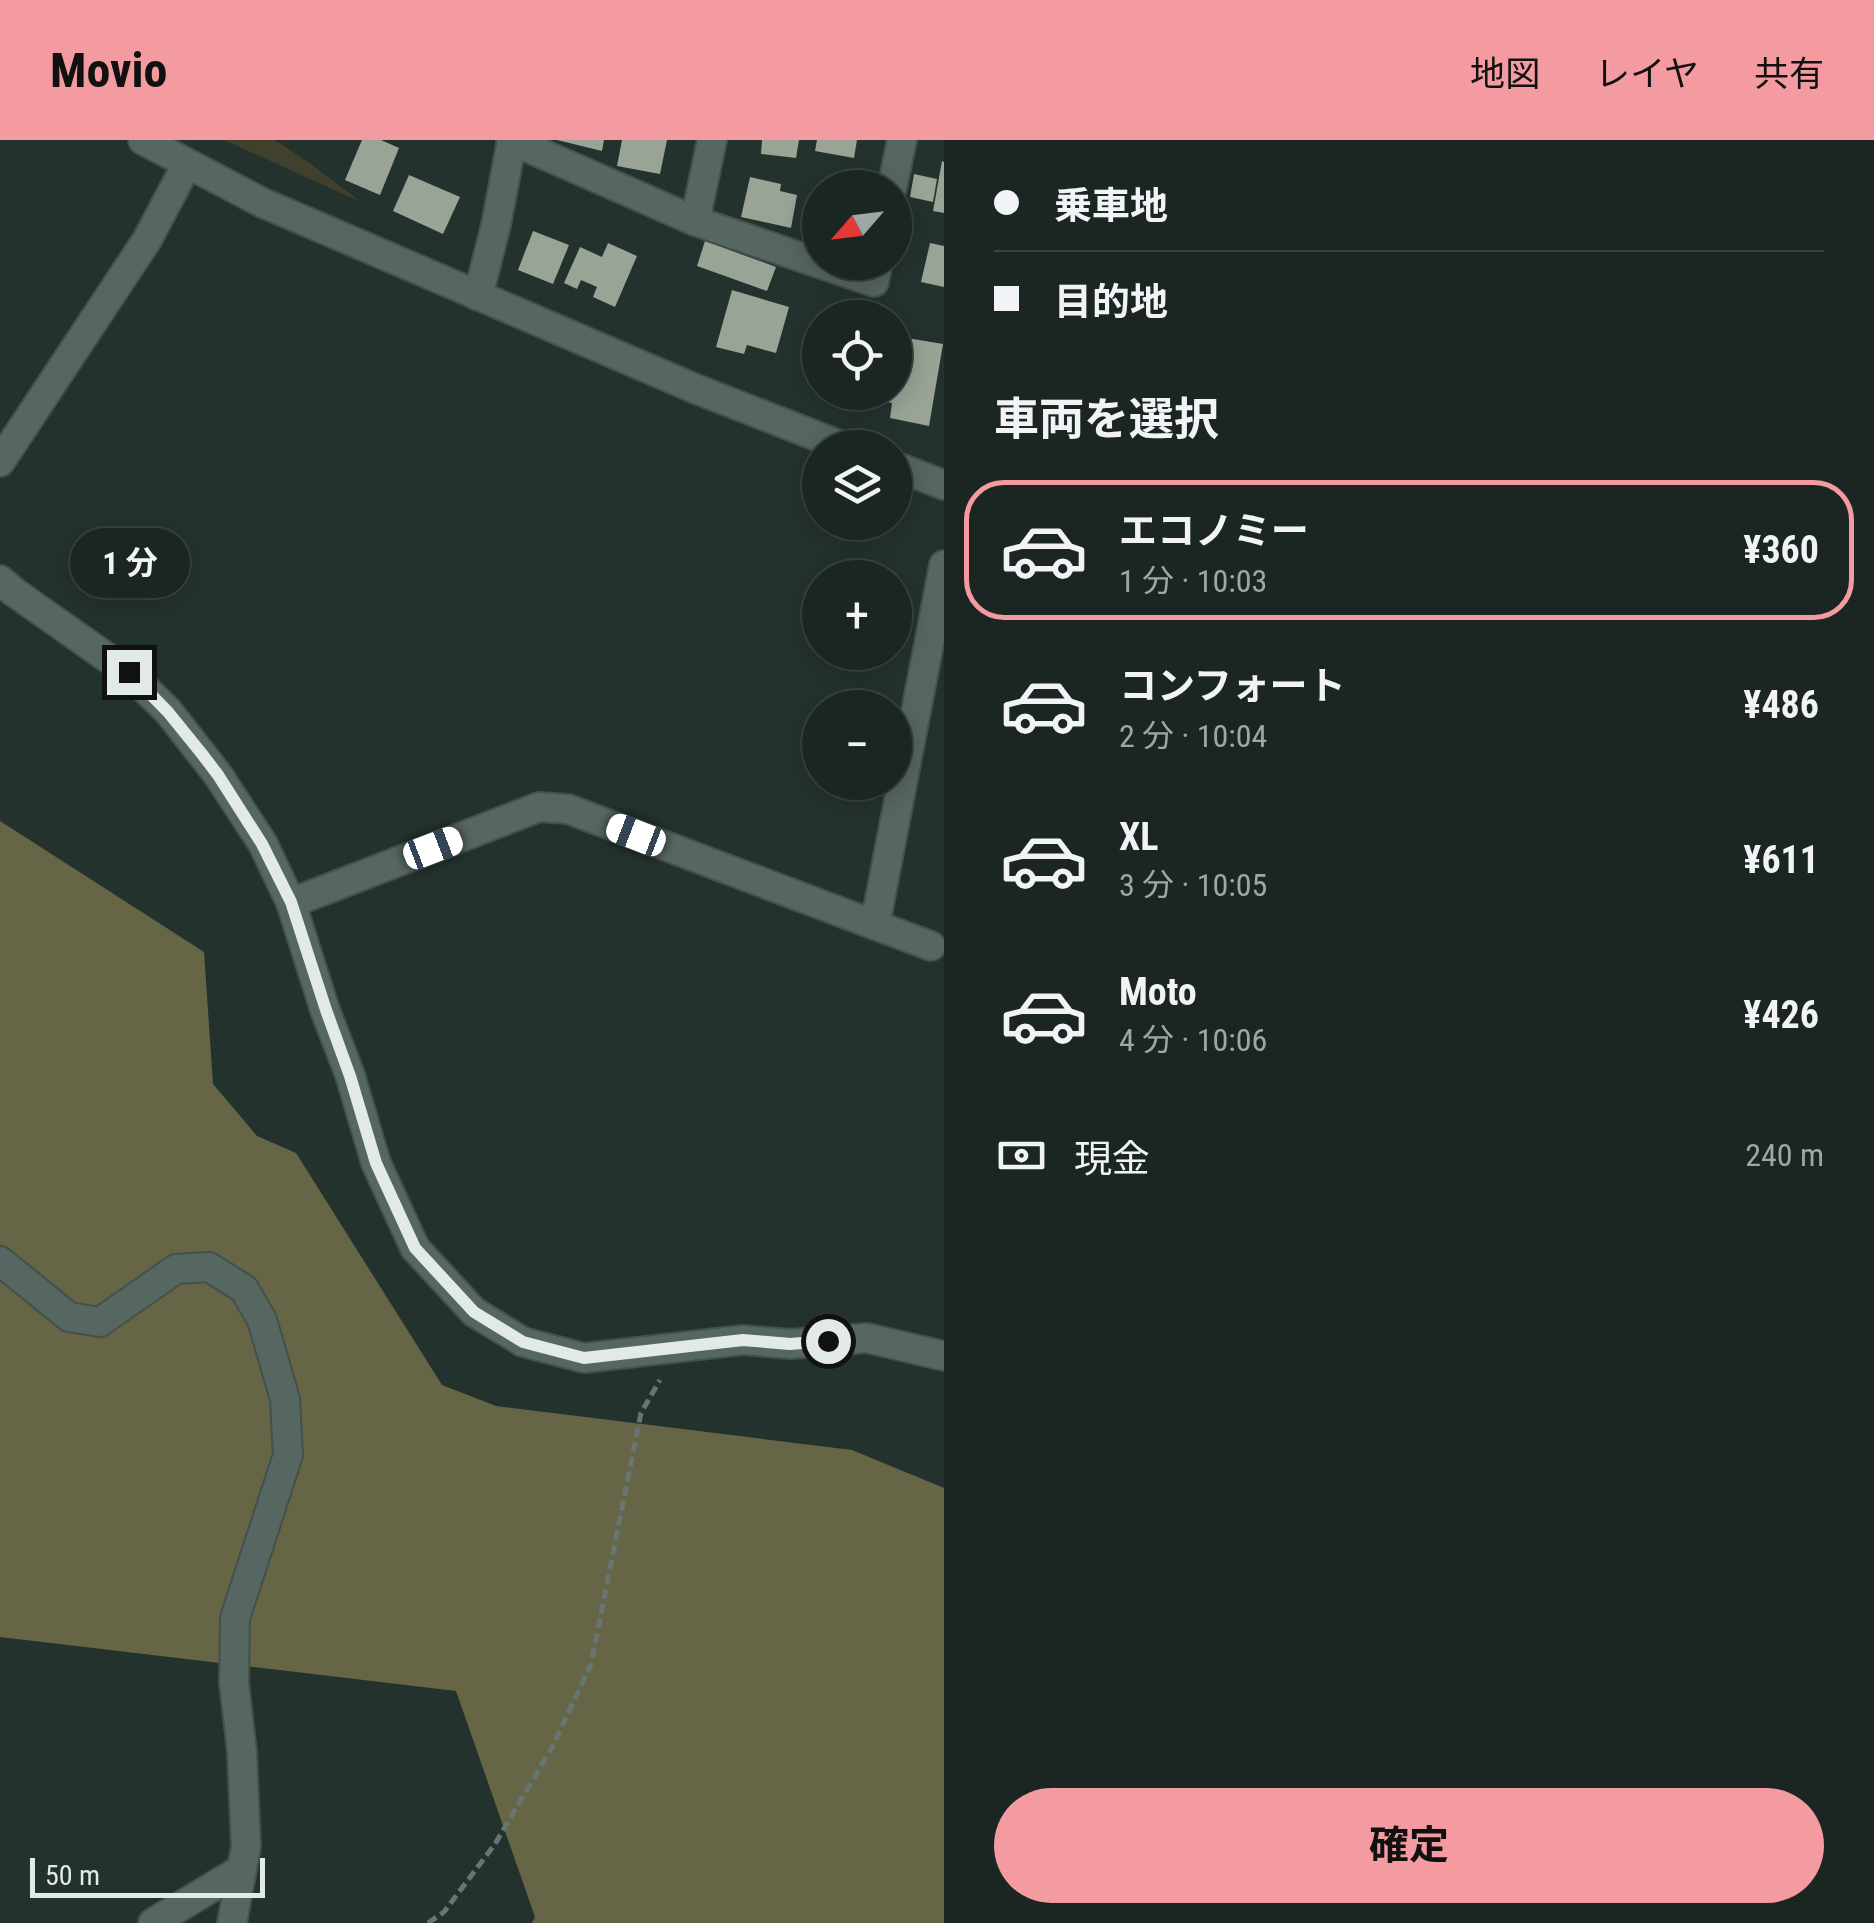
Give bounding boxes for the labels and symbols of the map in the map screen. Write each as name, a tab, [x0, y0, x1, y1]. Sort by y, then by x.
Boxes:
north arrow	[802, 170, 912, 280]
callout: 1 分	[69, 527, 189, 597]
route end	[107, 650, 152, 695]
car	[603, 810, 669, 860]
car	[400, 823, 466, 873]
route start	[806, 1319, 851, 1364]
scale bar	[30, 1853, 265, 1898]

